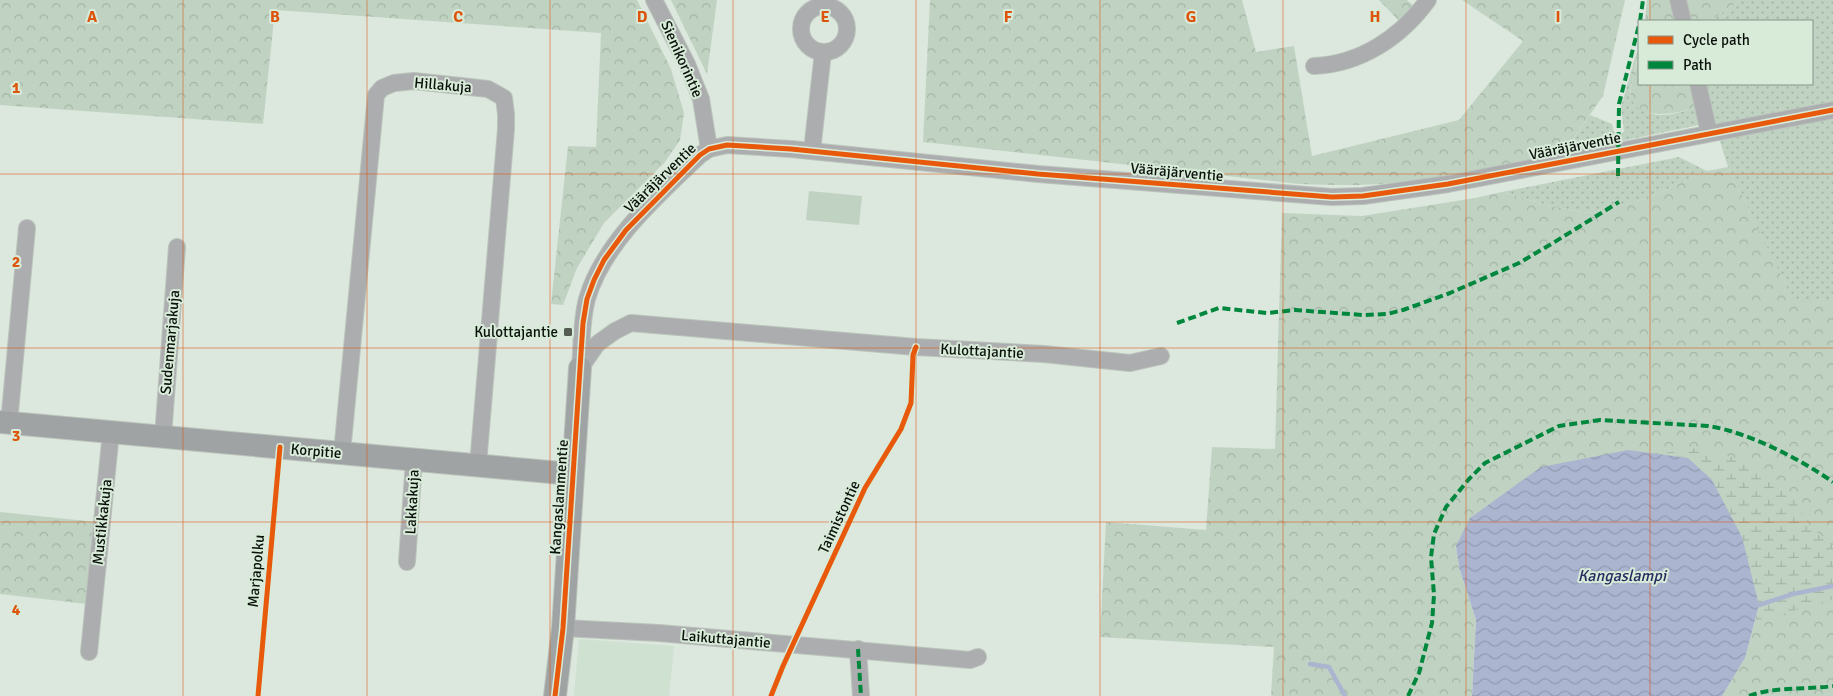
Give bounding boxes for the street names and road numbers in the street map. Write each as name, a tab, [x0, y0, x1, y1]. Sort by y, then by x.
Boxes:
street label: Sienikorintie	[657, 18, 707, 100]
street label: Hillakuja	[413, 74, 473, 96]
street label: Vääräjärventie	[1527, 128, 1623, 164]
street label: Vääräjärventie	[620, 139, 700, 217]
street label: Vääräjärventie	[1130, 159, 1224, 185]
street label: Sudenmarjakuja	[156, 289, 184, 395]
street label: Kulottajantie	[940, 340, 1024, 362]
street label: Kangaslammentie	[546, 439, 572, 555]
street label: Korpitie	[290, 440, 342, 462]
street label: Lakkakuja	[401, 469, 423, 535]
street label: Mustikkakuja	[89, 478, 115, 566]
street label: Taimistontie	[814, 478, 864, 556]
street label: Marjapolku	[244, 534, 268, 608]
street label: Laikuttajantie	[680, 626, 772, 652]

